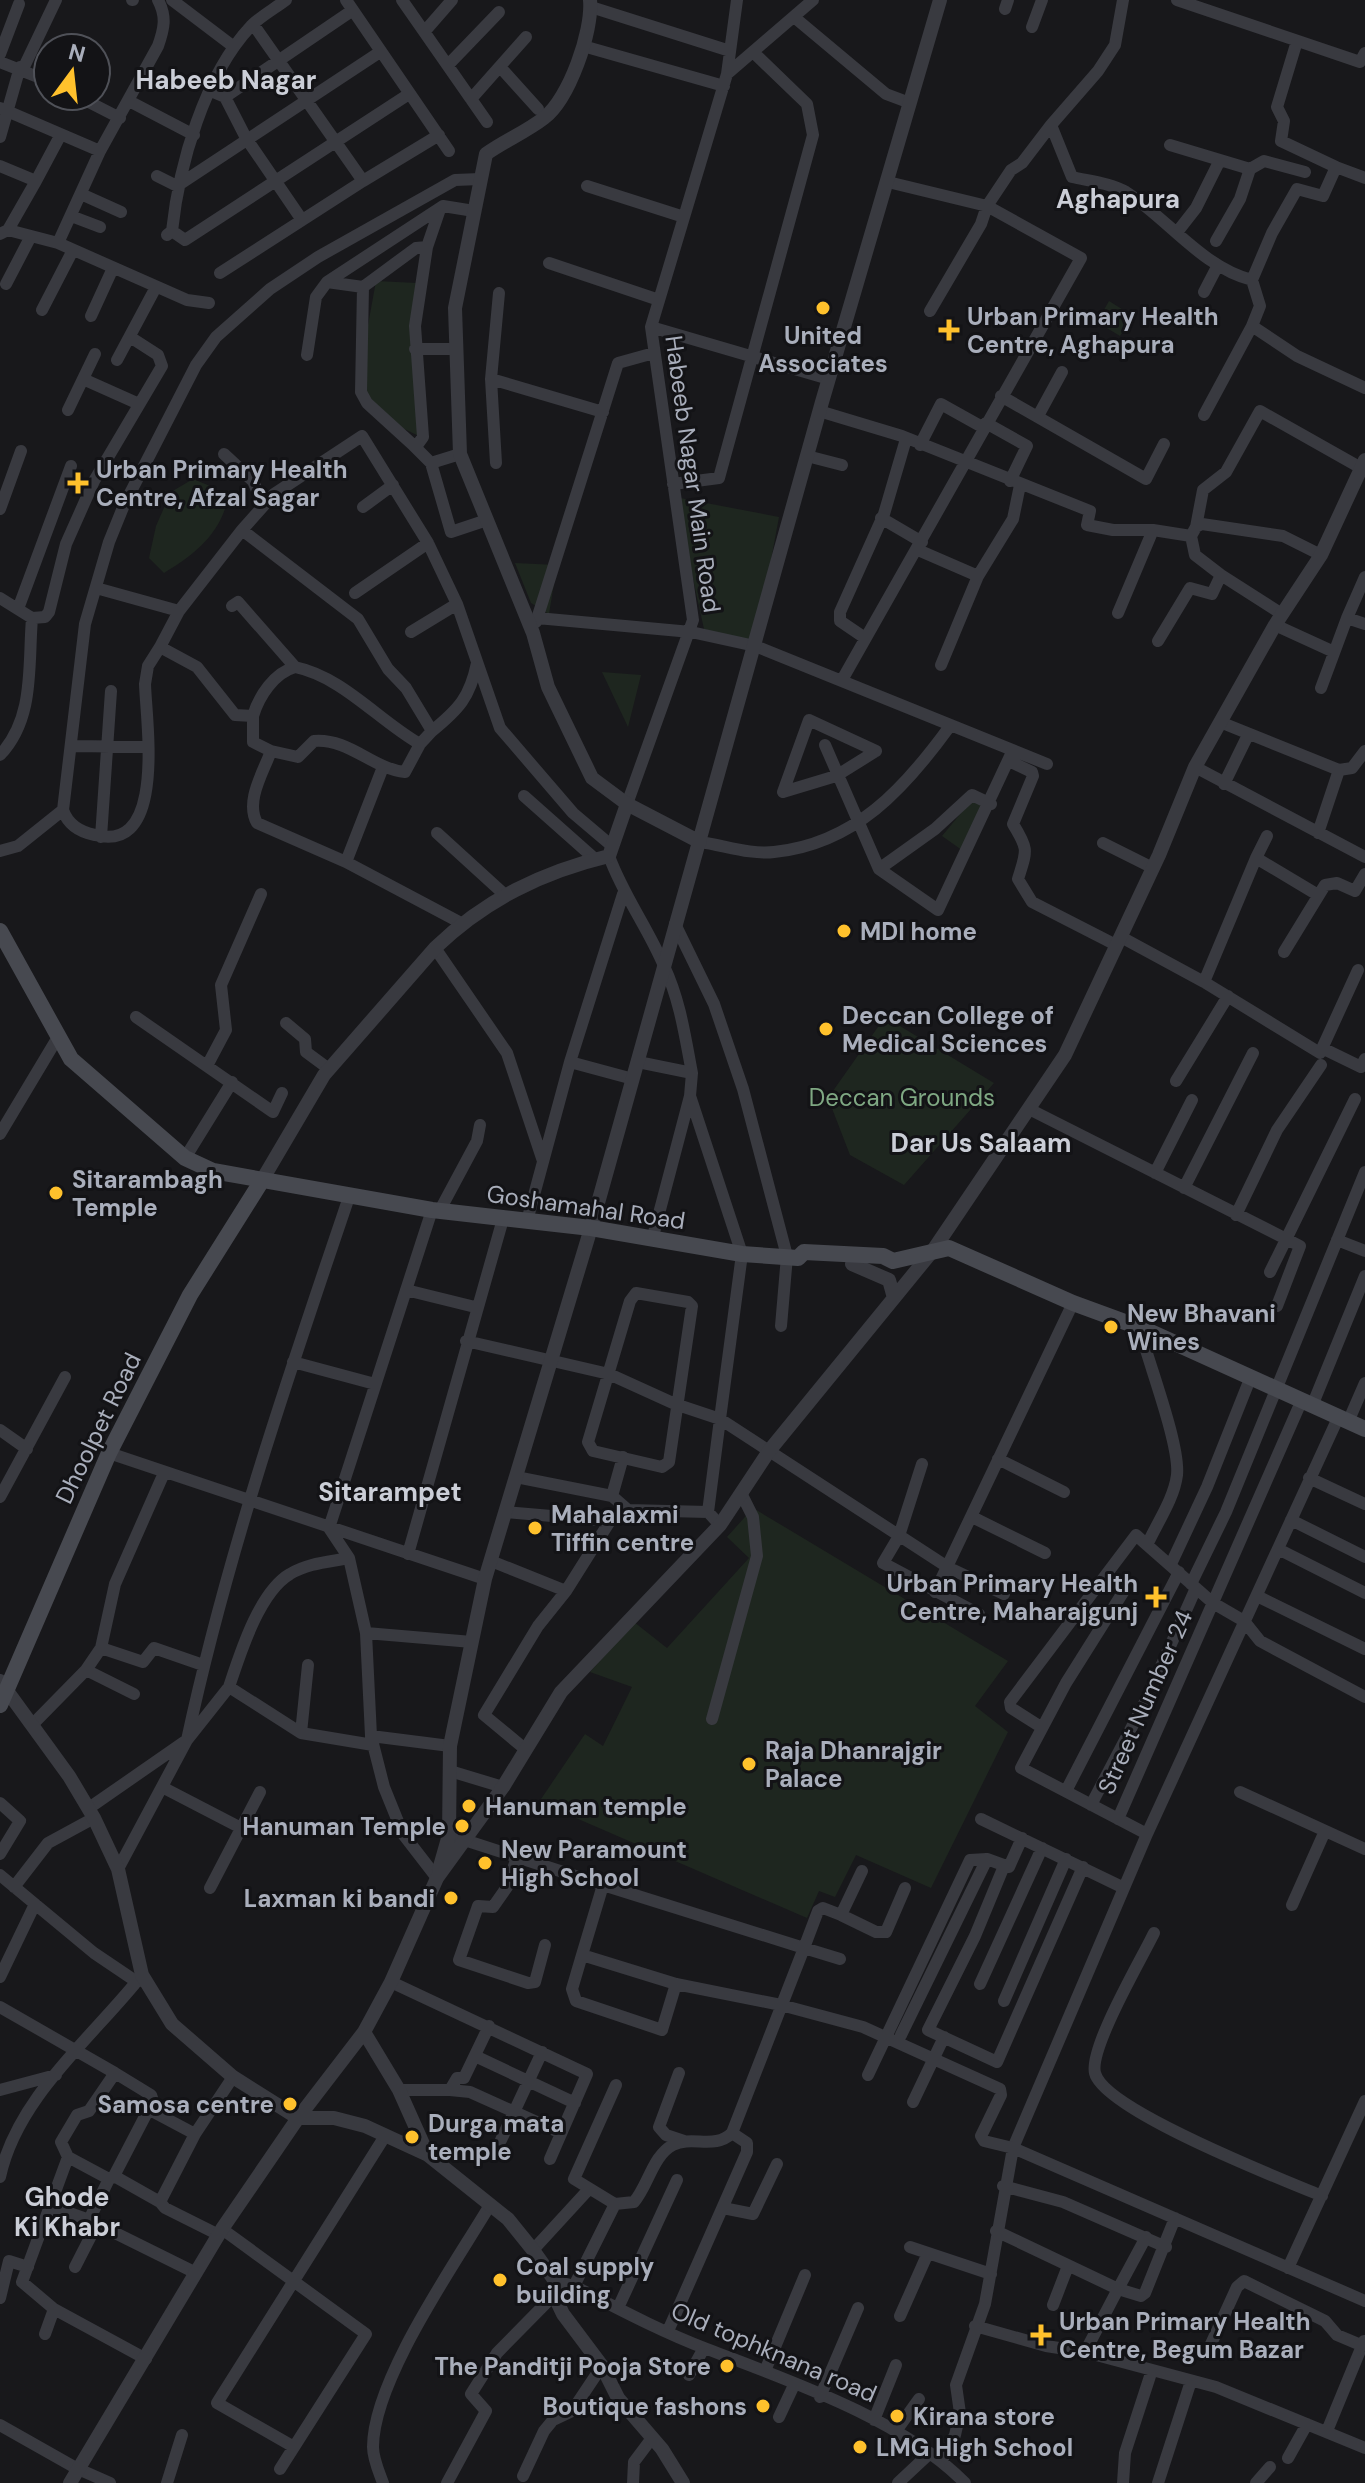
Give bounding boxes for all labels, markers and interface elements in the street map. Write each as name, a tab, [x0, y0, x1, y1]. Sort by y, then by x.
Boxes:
north arrow	[32, 32, 112, 112]
text: N	[66, 37, 89, 69]
district label: Habeeb Nagar	[136, 63, 317, 97]
district label: Aghapura	[1056, 182, 1180, 216]
marker: United Associates	[814, 299, 832, 317]
place label: Urban Primary Health Centre, Aghapura	[967, 301, 1219, 360]
marker: Urban Primary Health Centre, Aghapura	[938, 319, 960, 341]
place label: United Associates	[758, 320, 888, 379]
street label: Habeeb Nagar Main Road	[658, 333, 728, 615]
place label: Urban Primary Health Centre, Afzal Sagar	[96, 454, 348, 513]
marker: Urban Primary Health Centre, Afzal Sagar	[67, 472, 89, 494]
place label: MDI home	[860, 916, 977, 947]
marker: MDI home	[835, 922, 853, 940]
place label: Deccan College of Medical Sciences	[842, 1000, 1054, 1059]
marker: Deccan College of Medical Sciences	[817, 1020, 835, 1038]
park label: Deccan Grounds	[809, 1082, 995, 1113]
district label: Dar Us Salaam	[891, 1126, 1071, 1160]
place label: Sitarambagh Temple	[72, 1164, 223, 1223]
street label: Goshamahal Road	[485, 1178, 687, 1236]
marker: Sitarambagh Temple	[47, 1184, 65, 1202]
place label: New Bhavani Wines	[1127, 1298, 1276, 1357]
marker: New Bhavani Wines	[1102, 1318, 1120, 1336]
street label: Dhoolpet Road	[48, 1347, 148, 1509]
district label: Sitarampet	[318, 1475, 462, 1509]
place label: Mahalaxmi Tiffin centre	[551, 1499, 694, 1558]
marker: Mahalaxmi Tiffin centre	[526, 1519, 544, 1537]
place label: Urban Primary Health Centre, Maharajgunj	[887, 1568, 1138, 1627]
marker: Urban Primary Health Centre, Maharajgunj	[1145, 1586, 1167, 1608]
street label: Street Number 24	[1091, 1605, 1199, 1799]
place label: Raja Dhanrajgir Palace	[765, 1735, 942, 1794]
marker: Raja Dhanrajgir Palace	[740, 1755, 758, 1773]
place label: Hanuman temple	[485, 1791, 687, 1822]
marker: Hanuman temple	[460, 1797, 478, 1815]
place label: Hanuman Temple	[242, 1811, 446, 1842]
marker: Hanuman Temple	[453, 1817, 471, 1835]
place label: New Paramount High School	[501, 1834, 687, 1893]
marker: New Paramount High School	[476, 1854, 494, 1872]
place label: Laxman ki bandi	[244, 1883, 435, 1914]
marker: Laxman ki bandi	[442, 1889, 460, 1907]
place label: Samosa centre	[97, 2089, 274, 2120]
marker: Samosa centre	[281, 2095, 299, 2113]
place label: Durga mata temple	[428, 2108, 564, 2167]
marker: Durga mata temple	[403, 2128, 421, 2146]
district label: Ghode Ki Khabr	[14, 2180, 120, 2244]
place label: Coal supply building	[516, 2251, 655, 2310]
marker: Coal supply building	[491, 2271, 509, 2289]
street label: Old tophknana road	[667, 2295, 881, 2409]
place label: Urban Primary Health Centre, Begum Bazar	[1059, 2306, 1311, 2365]
marker: Urban Primary Health Centre, Begum Bazar	[1030, 2324, 1052, 2346]
place label: The Panditji Pooja Store	[434, 2351, 711, 2382]
marker: The Panditji Pooja Store	[718, 2357, 736, 2375]
place label: Boutique fashons	[542, 2391, 747, 2422]
marker: Boutique fashons	[754, 2397, 772, 2415]
place label: Kirana store	[913, 2401, 1055, 2432]
marker: Kirana store	[888, 2407, 906, 2425]
place label: LMG High School	[876, 2432, 1073, 2463]
marker: LMG High School	[851, 2438, 869, 2456]

